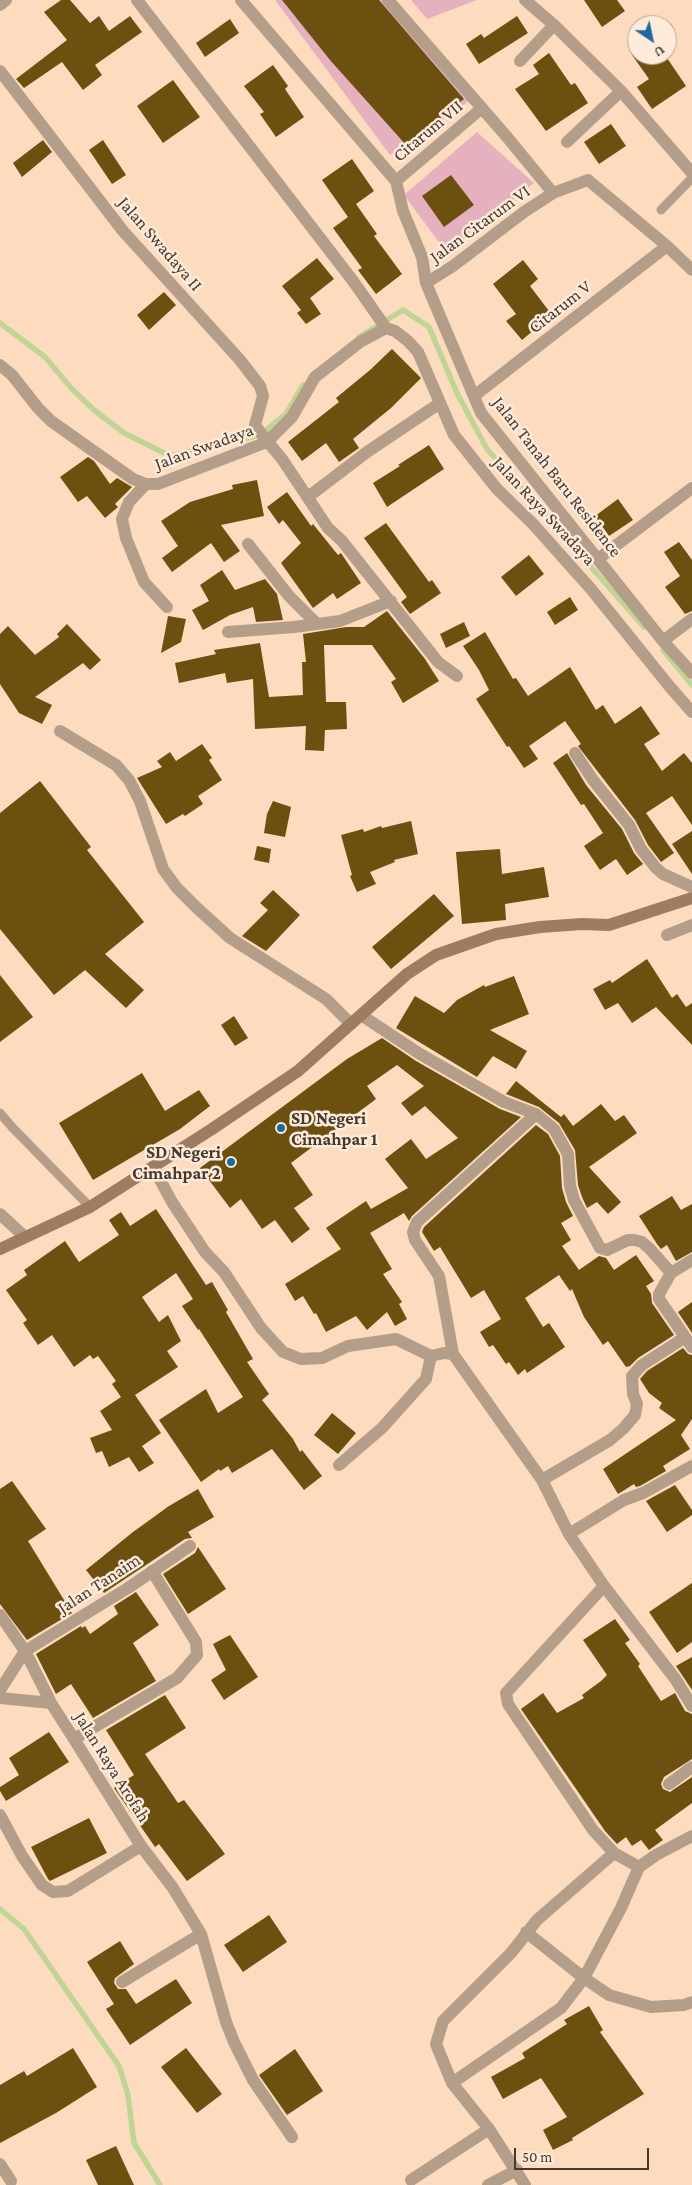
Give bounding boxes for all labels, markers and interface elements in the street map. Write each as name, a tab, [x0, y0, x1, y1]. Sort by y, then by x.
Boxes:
north arrow	[627, 15, 677, 65]
text: U	[651, 42, 668, 61]
street label: Citarum VII	[389, 96, 467, 166]
street label: Jalan Citarum VI	[426, 180, 534, 268]
street label: Jalan Swadaya II	[113, 192, 207, 296]
street label: Citarum V	[524, 276, 596, 338]
street label: Jalan Tanah Baru Residence	[488, 392, 626, 562]
street label: Jalan Swadaya	[152, 419, 256, 475]
street label: Jalan Raya Swadaya	[488, 452, 600, 570]
place label: SD Negeri Cimahpar 1	[291, 1107, 378, 1150]
marker: SD Negeri Cimahpar 1	[275, 1122, 287, 1134]
place label: SD Negeri Cimahpar 2	[132, 1141, 221, 1184]
marker: SD Negeri Cimahpar 2	[225, 1156, 237, 1168]
street label: Jalan Tanaim	[54, 1549, 144, 1619]
street label: Jalan Raya Arofah	[69, 1708, 155, 1826]
scale bar	[517, 2138, 652, 2170]
text: 50 m	[522, 2149, 552, 2165]

